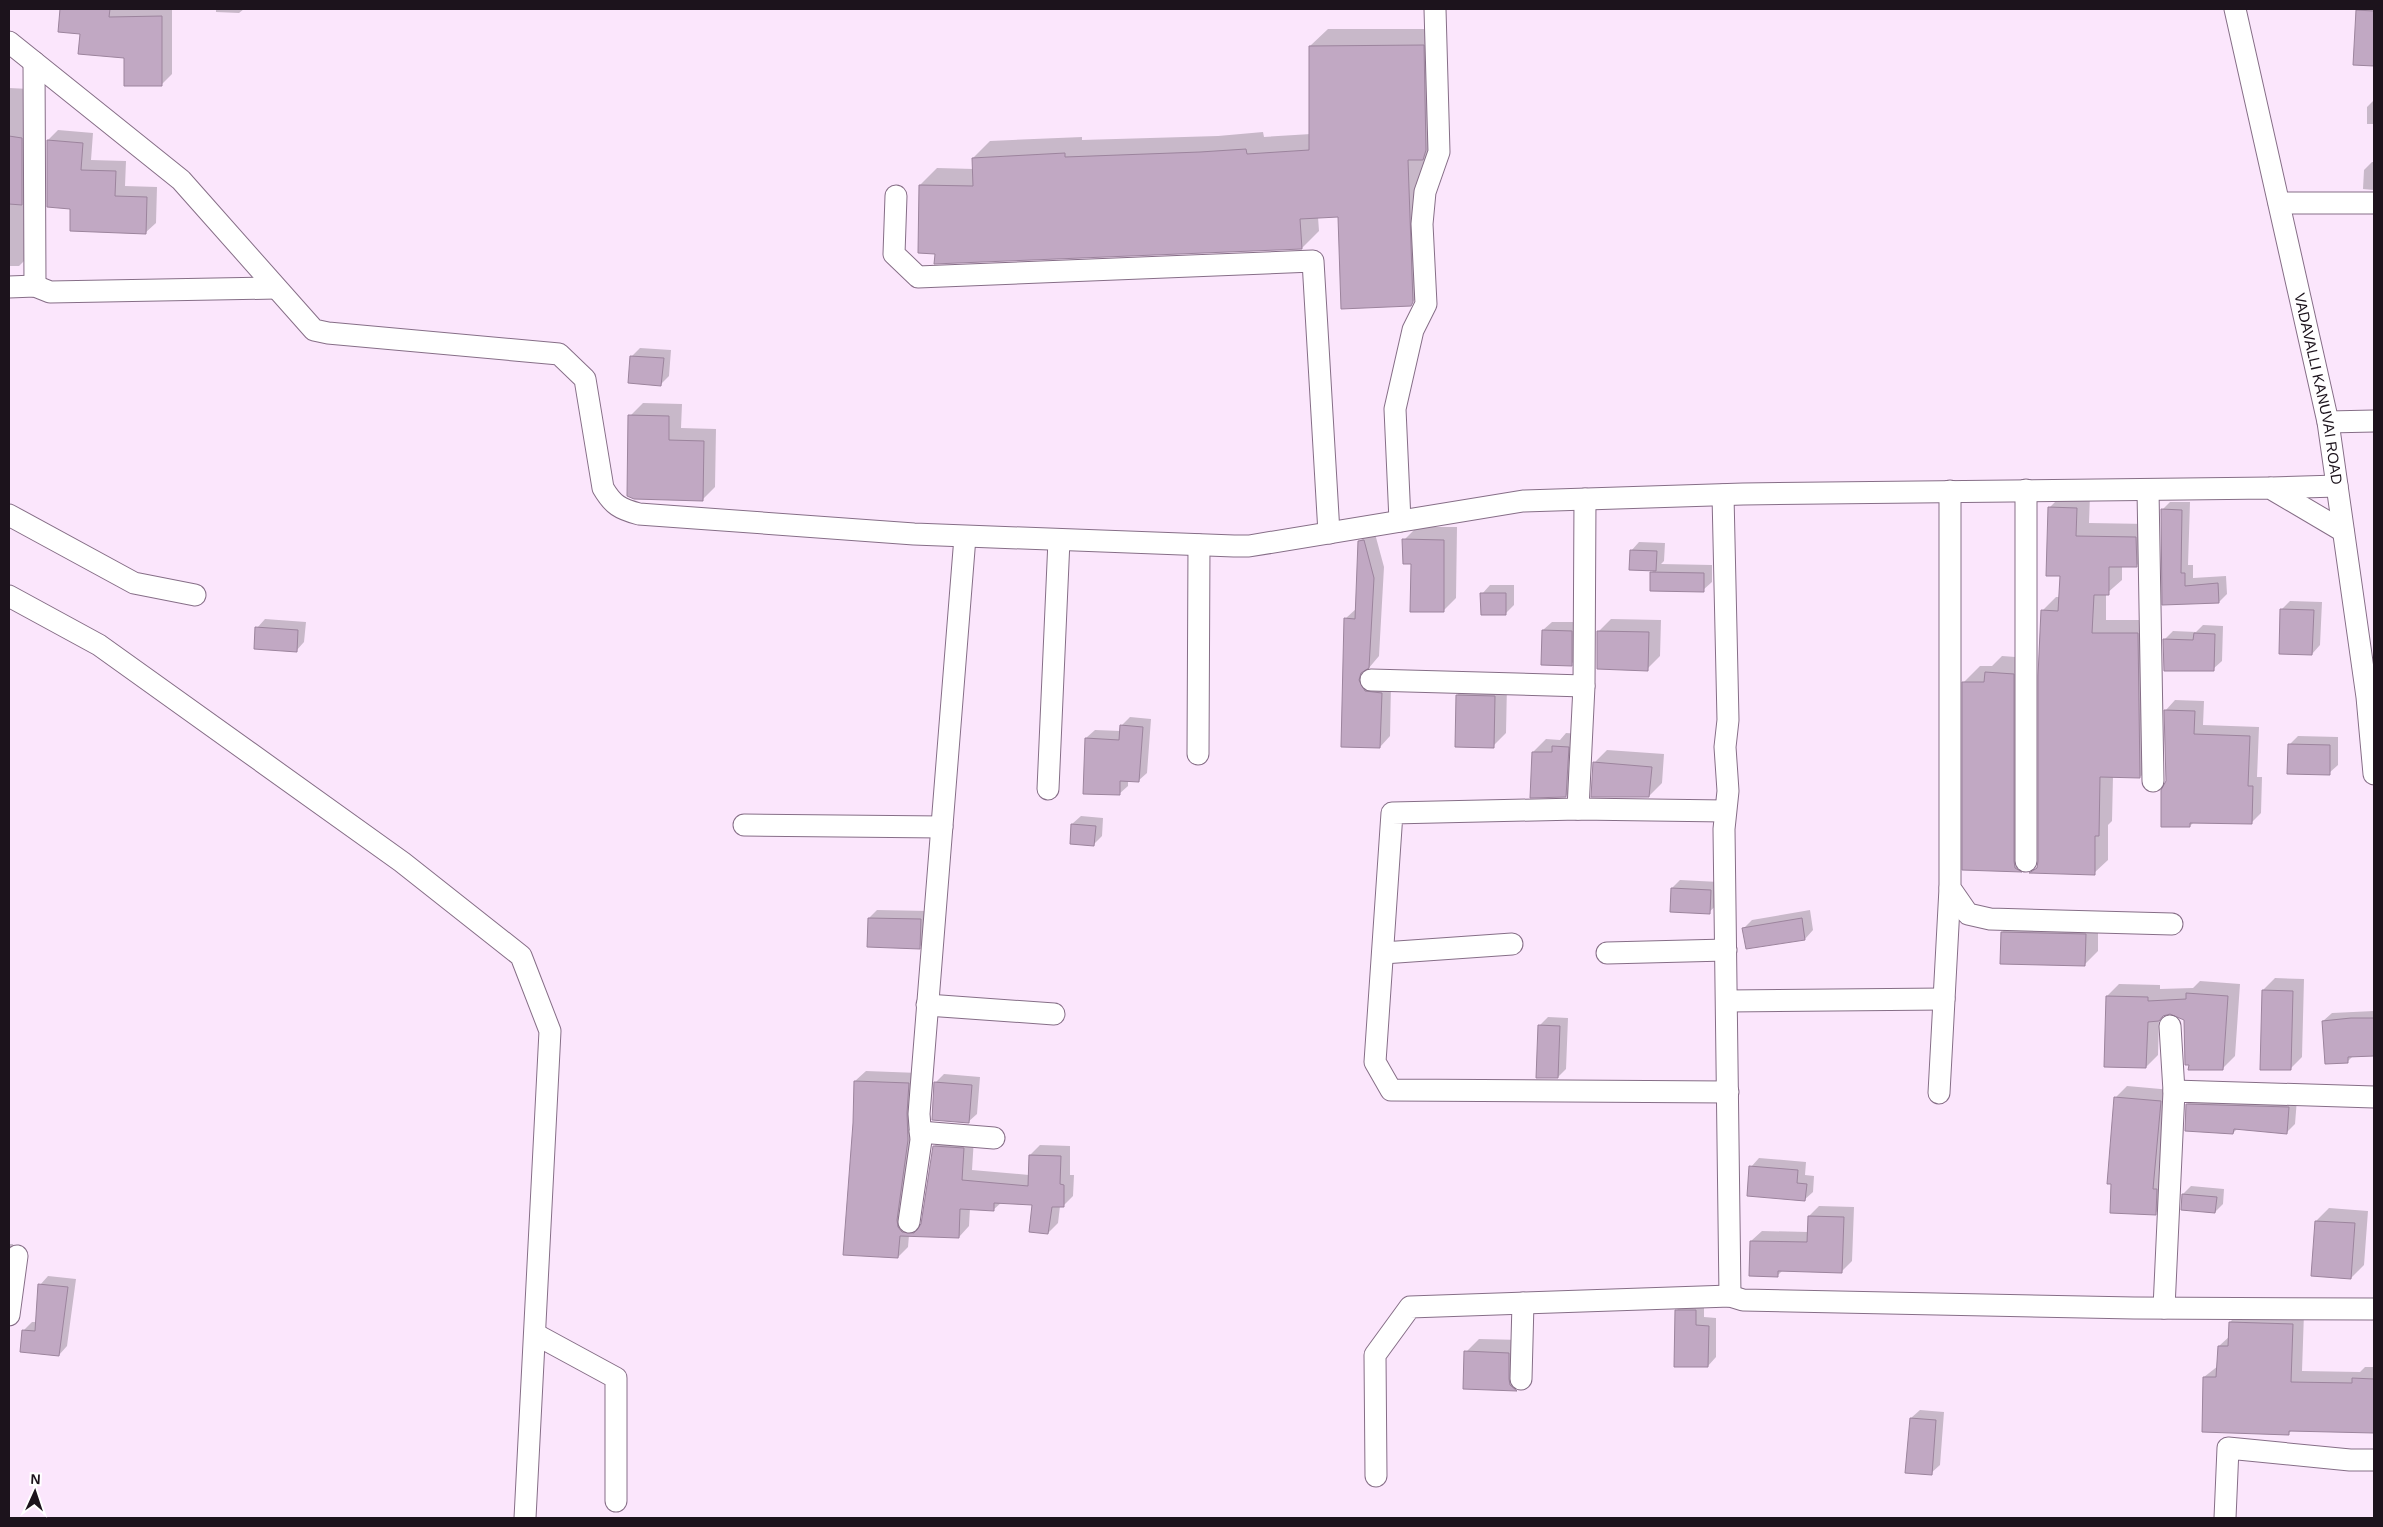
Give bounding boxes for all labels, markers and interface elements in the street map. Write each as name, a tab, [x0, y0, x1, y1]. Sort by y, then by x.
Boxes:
street label: VADAVALLI KANUVAI ROAD	[2291, 291, 2346, 486]
north arrow	[10, 1467, 60, 1517]
text: N	[30, 1471, 41, 1487]

